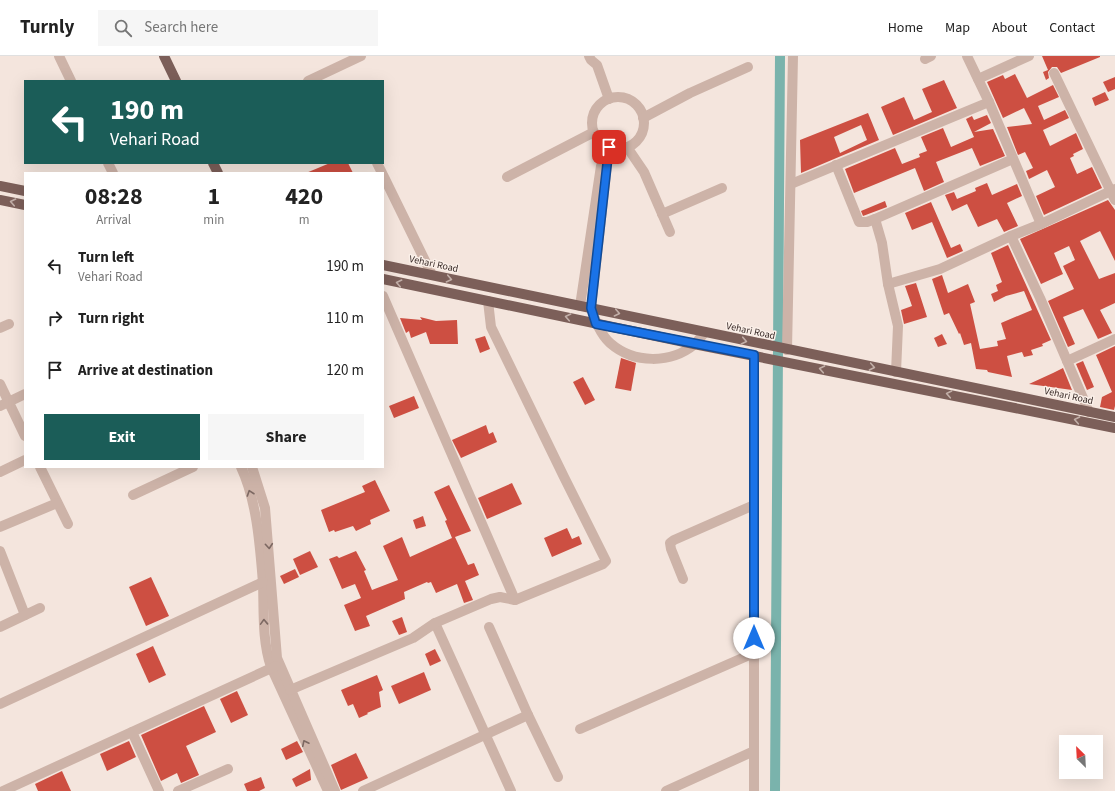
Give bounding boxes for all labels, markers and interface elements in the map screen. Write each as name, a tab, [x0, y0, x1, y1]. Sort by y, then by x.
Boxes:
search box	[98, 10, 378, 46]
text: Turnly	[20, 14, 74, 41]
icon: search	[112, 17, 134, 39]
text: Search here	[144, 17, 218, 38]
text: Home	[888, 18, 923, 38]
text: Map	[945, 18, 970, 38]
text: About	[992, 18, 1027, 38]
text: Contact	[1049, 18, 1095, 38]
text: 190 m	[110, 90, 184, 130]
icon: left	[44, 96, 96, 148]
text: Vehari Road	[110, 127, 200, 152]
pin	[592, 130, 626, 164]
icon: arrive	[598, 136, 620, 158]
text: 08:28	[85, 179, 143, 214]
text: 1	[208, 179, 220, 214]
text: 420	[285, 179, 323, 214]
one-way arrow	[9, 199, 16, 207]
text: Arrival	[96, 211, 131, 229]
text: min	[203, 211, 224, 229]
text: m	[299, 211, 310, 229]
text: Turn left	[78, 247, 134, 268]
street label: Vehari Road	[408, 252, 460, 276]
icon: left	[44, 255, 66, 277]
text: 190 m	[326, 256, 364, 277]
text: Vehari Road	[78, 268, 143, 286]
one-way arrow	[445, 274, 452, 282]
one-way arrow	[396, 279, 402, 287]
icon: right	[44, 307, 66, 329]
text: Turn right	[78, 308, 144, 329]
text: 110 m	[326, 308, 364, 329]
one-way arrow	[614, 309, 620, 317]
one-way arrow	[564, 314, 571, 322]
street label: Vehari Road	[725, 319, 777, 343]
one-way arrow	[741, 336, 747, 344]
icon: arrive	[44, 359, 66, 381]
text: Arrive at destination	[78, 360, 213, 381]
text: 120 m	[326, 360, 364, 381]
one-way arrow	[868, 362, 875, 370]
one-way arrow	[819, 365, 825, 373]
street label: Vehari Road	[1043, 384, 1095, 408]
one-way arrow	[946, 391, 952, 399]
button: Exit	[44, 414, 200, 460]
button: Share	[208, 414, 364, 460]
one-way arrow	[1074, 417, 1080, 425]
one-way arrow	[247, 489, 255, 496]
one-way arrow	[264, 543, 273, 549]
position arrow	[733, 617, 775, 659]
one-way arrow	[260, 619, 268, 625]
north arrow	[1059, 735, 1103, 779]
map controls	[1059, 735, 1103, 779]
one-way arrow	[302, 740, 310, 748]

